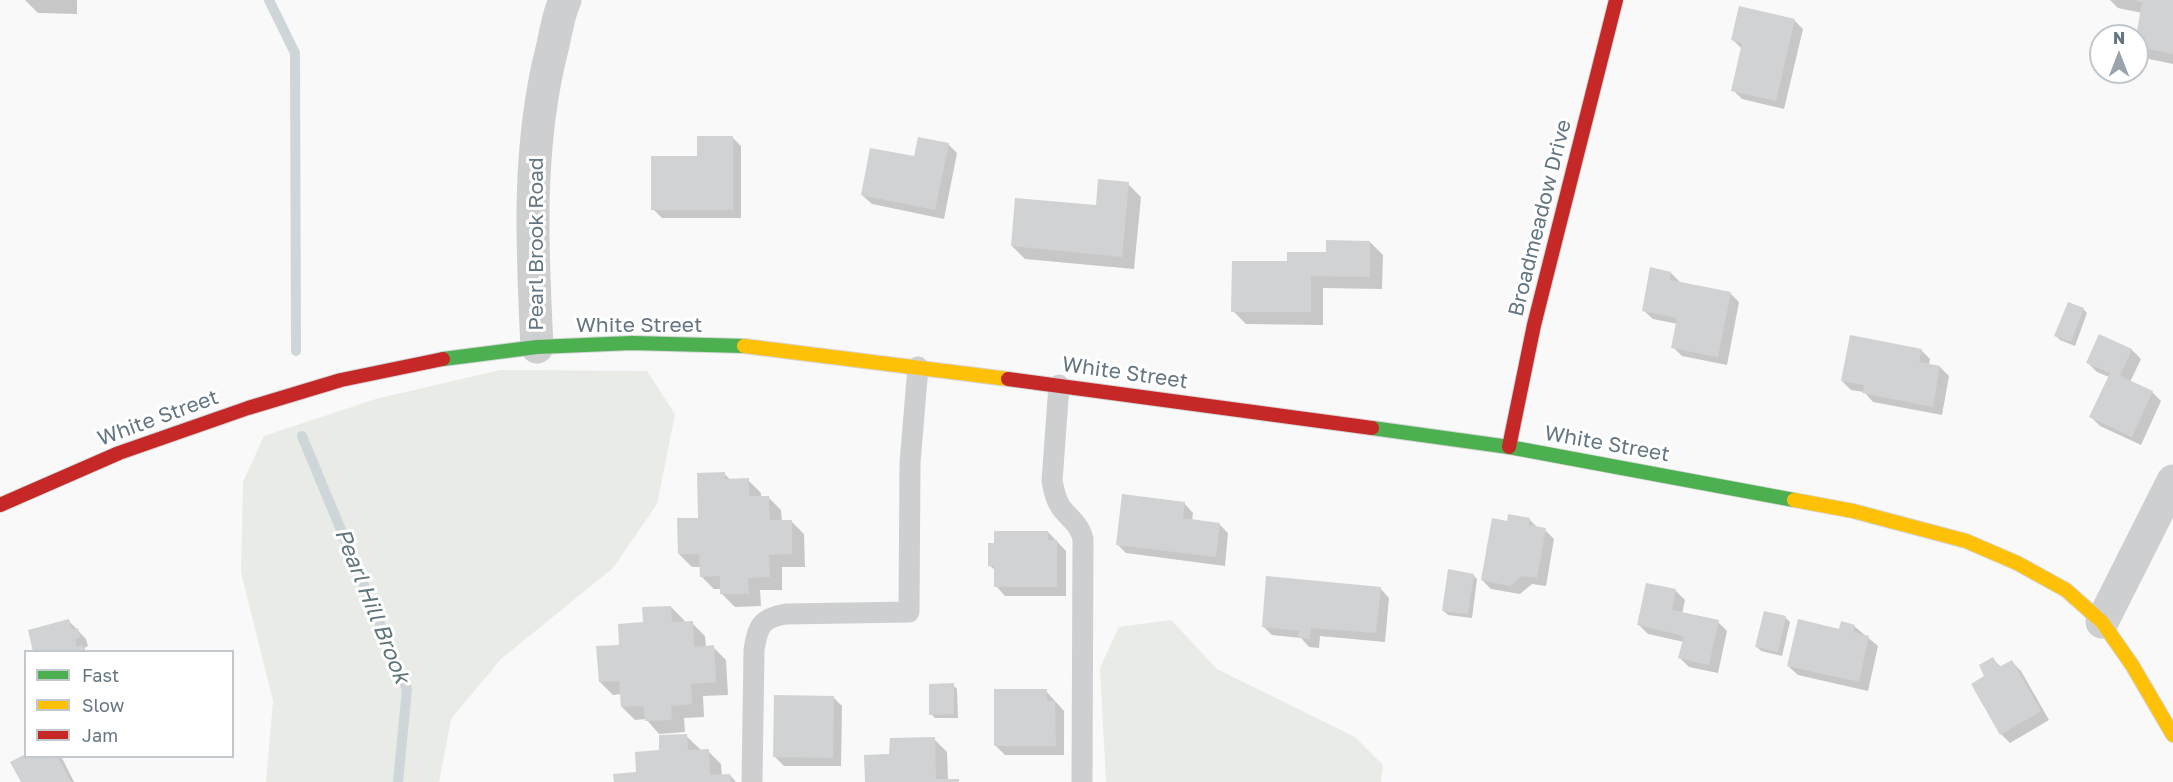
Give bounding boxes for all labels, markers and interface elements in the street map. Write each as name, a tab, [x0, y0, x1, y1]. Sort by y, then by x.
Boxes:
north arrow	[2089, 24, 2149, 84]
text: N	[2113, 28, 2125, 48]
street label: Broadmeadow Drive	[1503, 117, 1577, 319]
street label: Pearl Brook Road	[523, 157, 549, 331]
street label: White Street	[576, 312, 702, 338]
street label: White Street	[1061, 352, 1189, 394]
street label: White Street	[94, 384, 222, 452]
street label: White Street	[1542, 421, 1672, 467]
water label: Pearl Hill Brook	[329, 525, 415, 687]
legend	[24, 650, 234, 758]
text: Fast	[82, 664, 119, 686]
text: Slow	[82, 694, 124, 716]
text: Jam	[82, 724, 118, 746]

